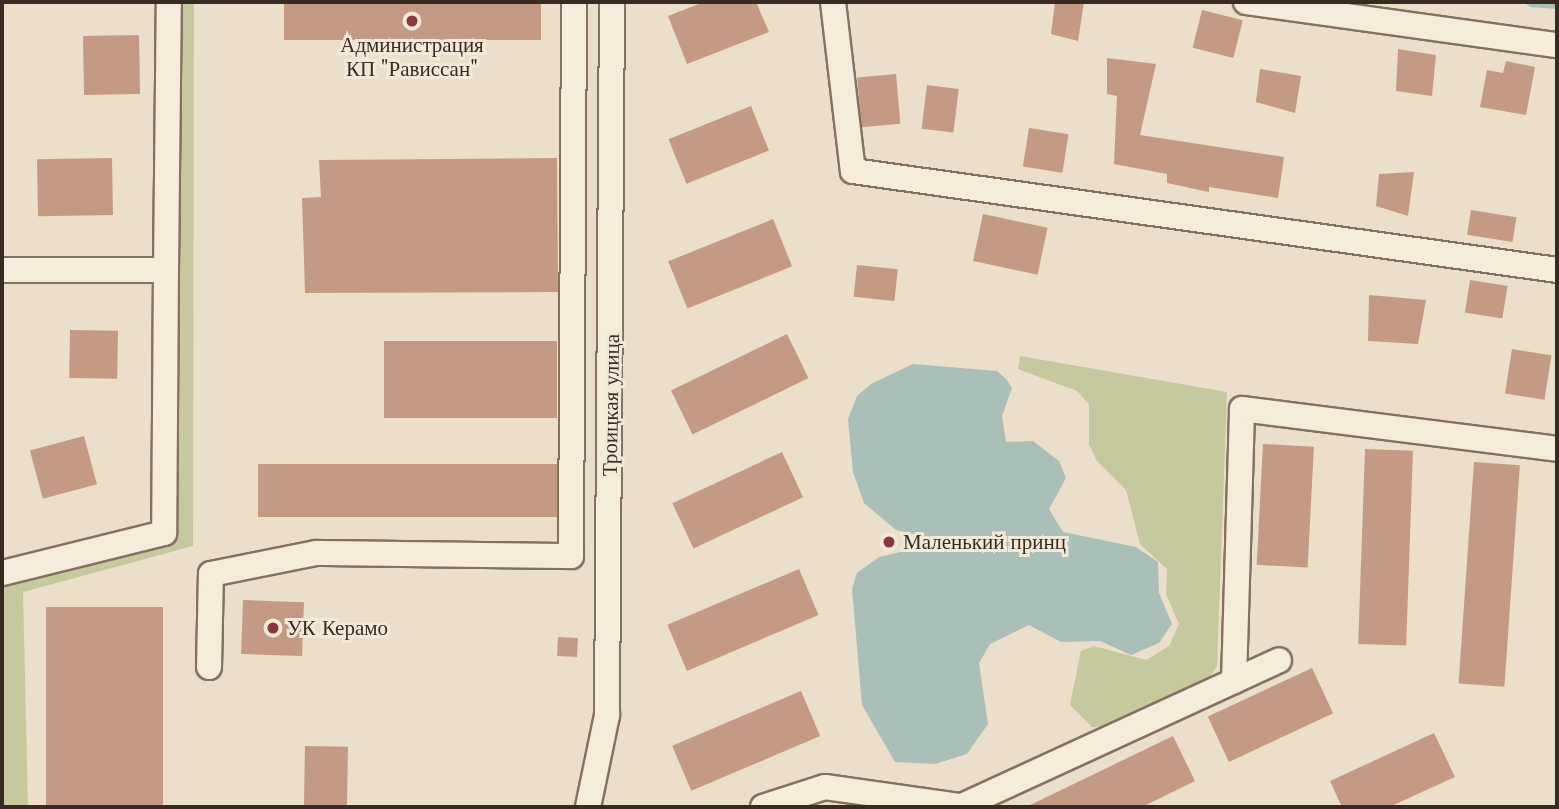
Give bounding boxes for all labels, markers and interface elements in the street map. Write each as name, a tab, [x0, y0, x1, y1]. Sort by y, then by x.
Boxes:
marker: Администрация КП "Рависсан"	[404, 13, 420, 29]
place label: Администрация КП "Рависсан"	[340, 32, 484, 82]
street label: Троицкая улица	[597, 334, 625, 476]
place label: Маленький принц	[903, 529, 1066, 555]
marker: Маленький принц	[881, 534, 897, 550]
place label: УК Керамо	[287, 615, 388, 641]
marker: УК Керамо	[265, 620, 281, 636]

